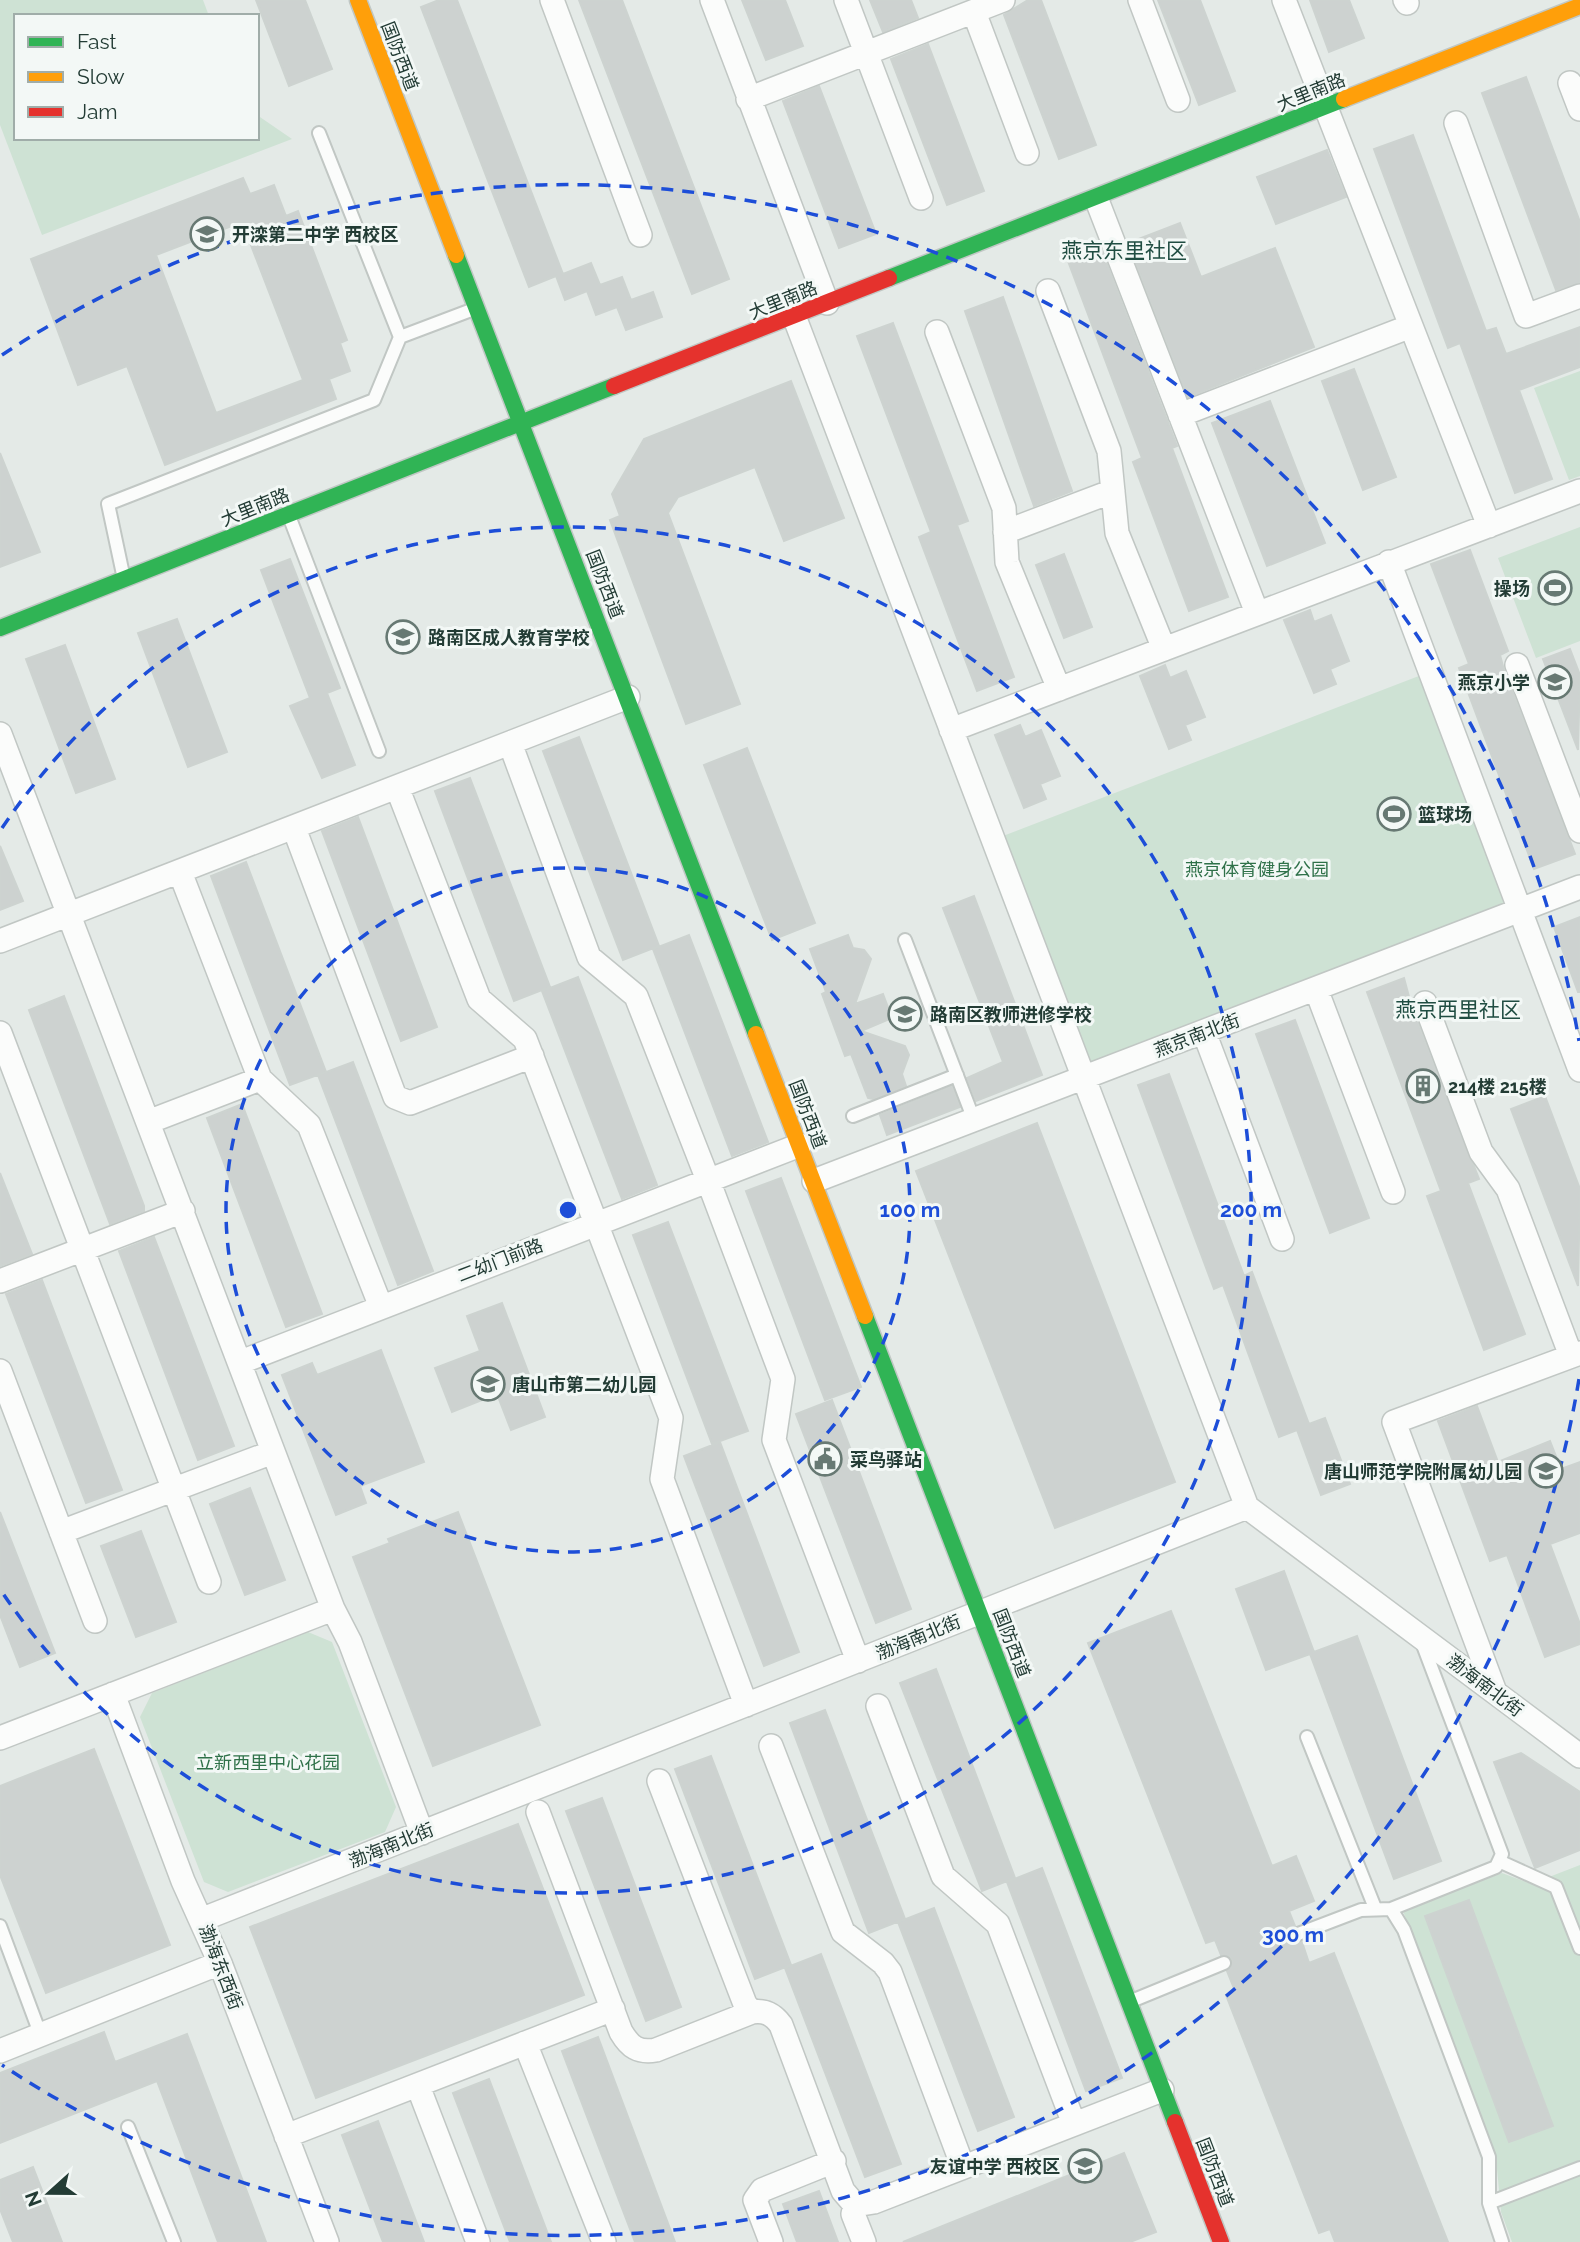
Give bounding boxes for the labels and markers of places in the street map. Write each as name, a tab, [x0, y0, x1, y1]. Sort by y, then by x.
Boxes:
school or university icon: 开滦第二中学 西校区	[188, 215, 226, 253]
place label: 开滦第二中学 西校区	[232, 224, 398, 245]
sports icon: 操场	[1536, 569, 1574, 607]
place label: 操场	[1494, 578, 1530, 599]
school or university icon: 路南区成人教育学校	[384, 618, 422, 656]
place label: 路南区成人教育学校	[428, 627, 590, 648]
school or university icon: 燕京小学	[1536, 663, 1574, 701]
place label: 燕京小学	[1458, 672, 1530, 693]
sports icon: 篮球场	[1375, 795, 1413, 833]
place label: 篮球场	[1418, 804, 1472, 825]
school or university icon: 路南区教师进修学校	[886, 995, 924, 1033]
place label: 路南区教师进修学校	[930, 1004, 1092, 1025]
building icon: 214楼 215楼	[1404, 1067, 1442, 1105]
place label: 214楼 215楼	[1448, 1076, 1547, 1097]
centre of rings	[556, 1198, 580, 1222]
school or university icon: 唐山市第二幼儿园	[469, 1365, 507, 1403]
place label: 唐山市第二幼儿园	[512, 1374, 656, 1395]
public building icon: 菜鸟驿站	[806, 1440, 844, 1478]
place label: 菜鸟驿站	[850, 1449, 922, 1470]
school or university icon: 唐山师范学院附属幼儿园	[1527, 1452, 1565, 1490]
place label: 唐山师范学院附属幼儿园	[1324, 1461, 1522, 1482]
school or university icon: 友谊中学 西校区	[1066, 2147, 1104, 2185]
place label: 友谊中学 西校区	[930, 2156, 1060, 2177]

